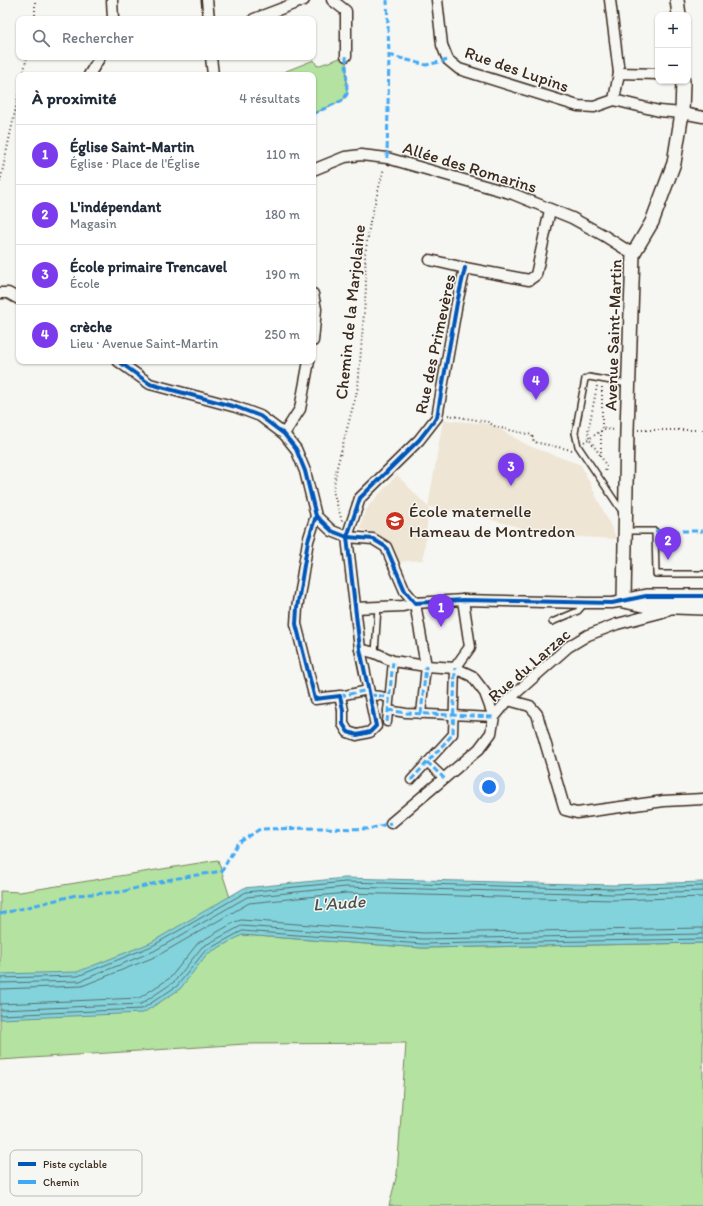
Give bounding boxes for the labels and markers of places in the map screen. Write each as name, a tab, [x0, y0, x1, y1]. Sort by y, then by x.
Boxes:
pin: 4	[523, 367, 549, 400]
pin: 3	[498, 453, 524, 486]
place label: École maternelle Hameau de Montredon	[409, 501, 575, 541]
school or university icon: École maternelle Hameau de Montredon	[384, 510, 406, 532]
pin: 2	[655, 527, 681, 560]
pin: 1	[428, 594, 454, 627]

